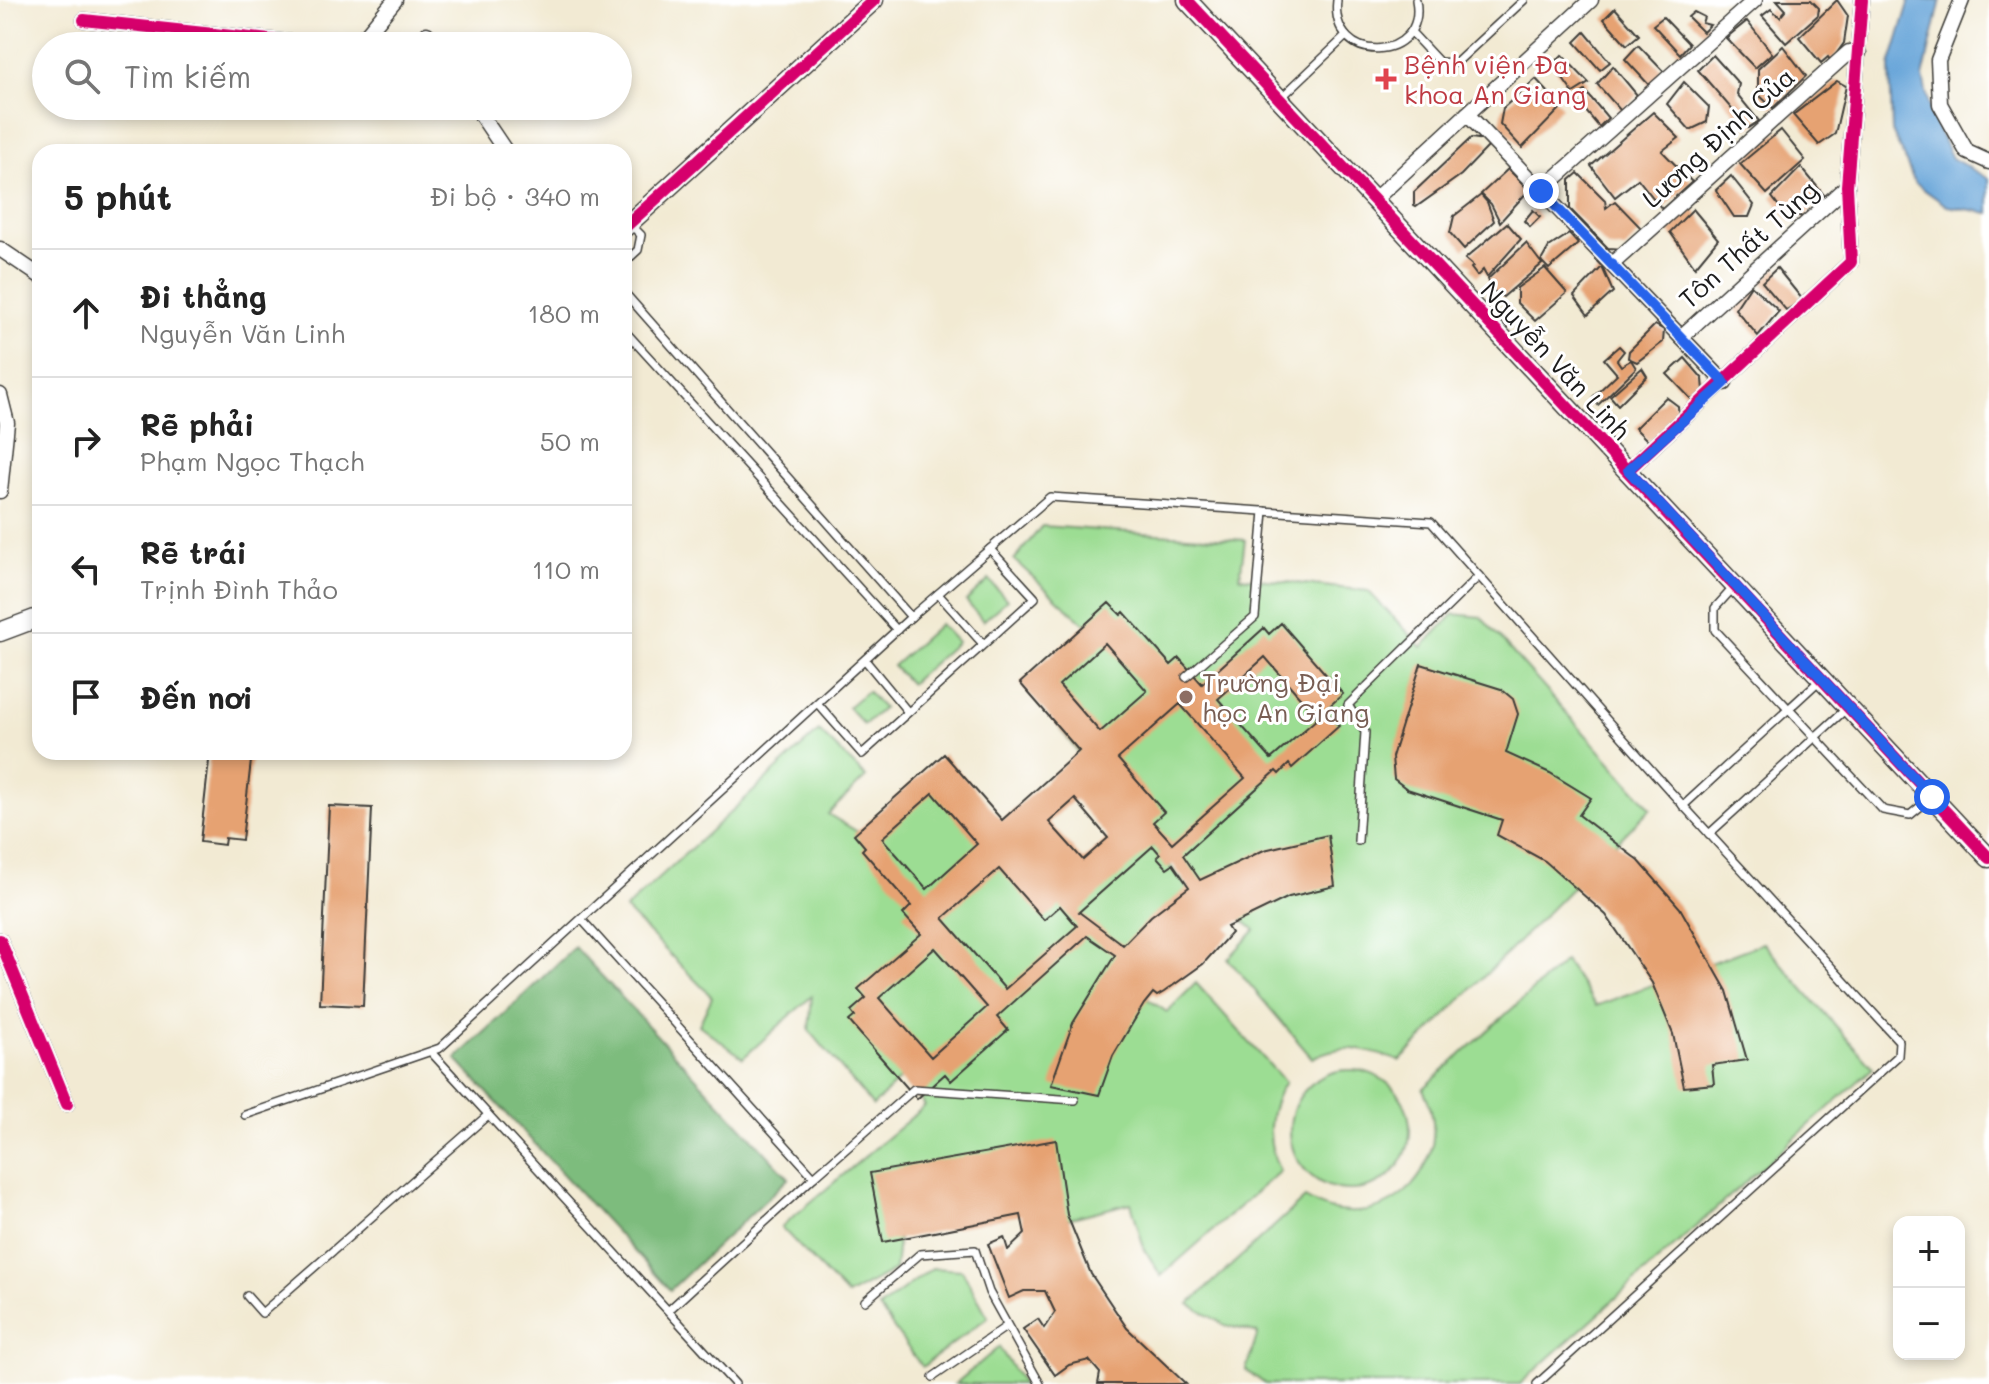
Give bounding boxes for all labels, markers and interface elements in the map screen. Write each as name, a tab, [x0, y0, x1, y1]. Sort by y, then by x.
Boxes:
search box	[32, 32, 632, 120]
place label: Bệnh viện Đa khoa An Giang	[1404, 47, 1586, 111]
icon: search	[60, 54, 104, 98]
text: Tìm kiếm	[124, 56, 251, 96]
street label: Lương Định Của	[1634, 59, 1802, 215]
marker: Bệnh viện Đa khoa An Giang	[1375, 68, 1397, 90]
route end	[1523, 173, 1559, 209]
street label: Tôn Thất Tùng	[1671, 173, 1825, 315]
text: 5 phút	[64, 174, 172, 219]
text: Đi bộ · 340 m	[429, 179, 600, 213]
street label: Nguyễn Văn Linh	[1474, 273, 1638, 447]
text: Đi thẳng	[140, 276, 267, 316]
icon: ahead	[64, 291, 108, 335]
text: 180 m	[528, 296, 600, 330]
text: Nguyễn Văn Linh	[140, 316, 345, 350]
text: Rẽ phải	[140, 404, 254, 444]
icon: right	[64, 419, 108, 463]
text: 50 m	[540, 424, 600, 458]
text: Phạm Ngọc Thạch	[140, 444, 364, 478]
text: Rẽ trái	[140, 532, 247, 572]
icon: left	[64, 547, 108, 591]
text: 110 m	[532, 552, 600, 586]
text: Trịnh Đình Thảo	[140, 572, 338, 606]
place label: Trường Đại học An Giang	[1202, 665, 1369, 729]
icon: arrive	[64, 675, 108, 719]
text: Đến nơi	[140, 677, 253, 717]
marker: Trường Đại học An Giang	[1177, 688, 1195, 706]
route start	[1914, 779, 1950, 815]
map controls	[1893, 1216, 1965, 1360]
button: +	[1893, 1216, 1965, 1288]
button: −	[1893, 1288, 1965, 1360]

